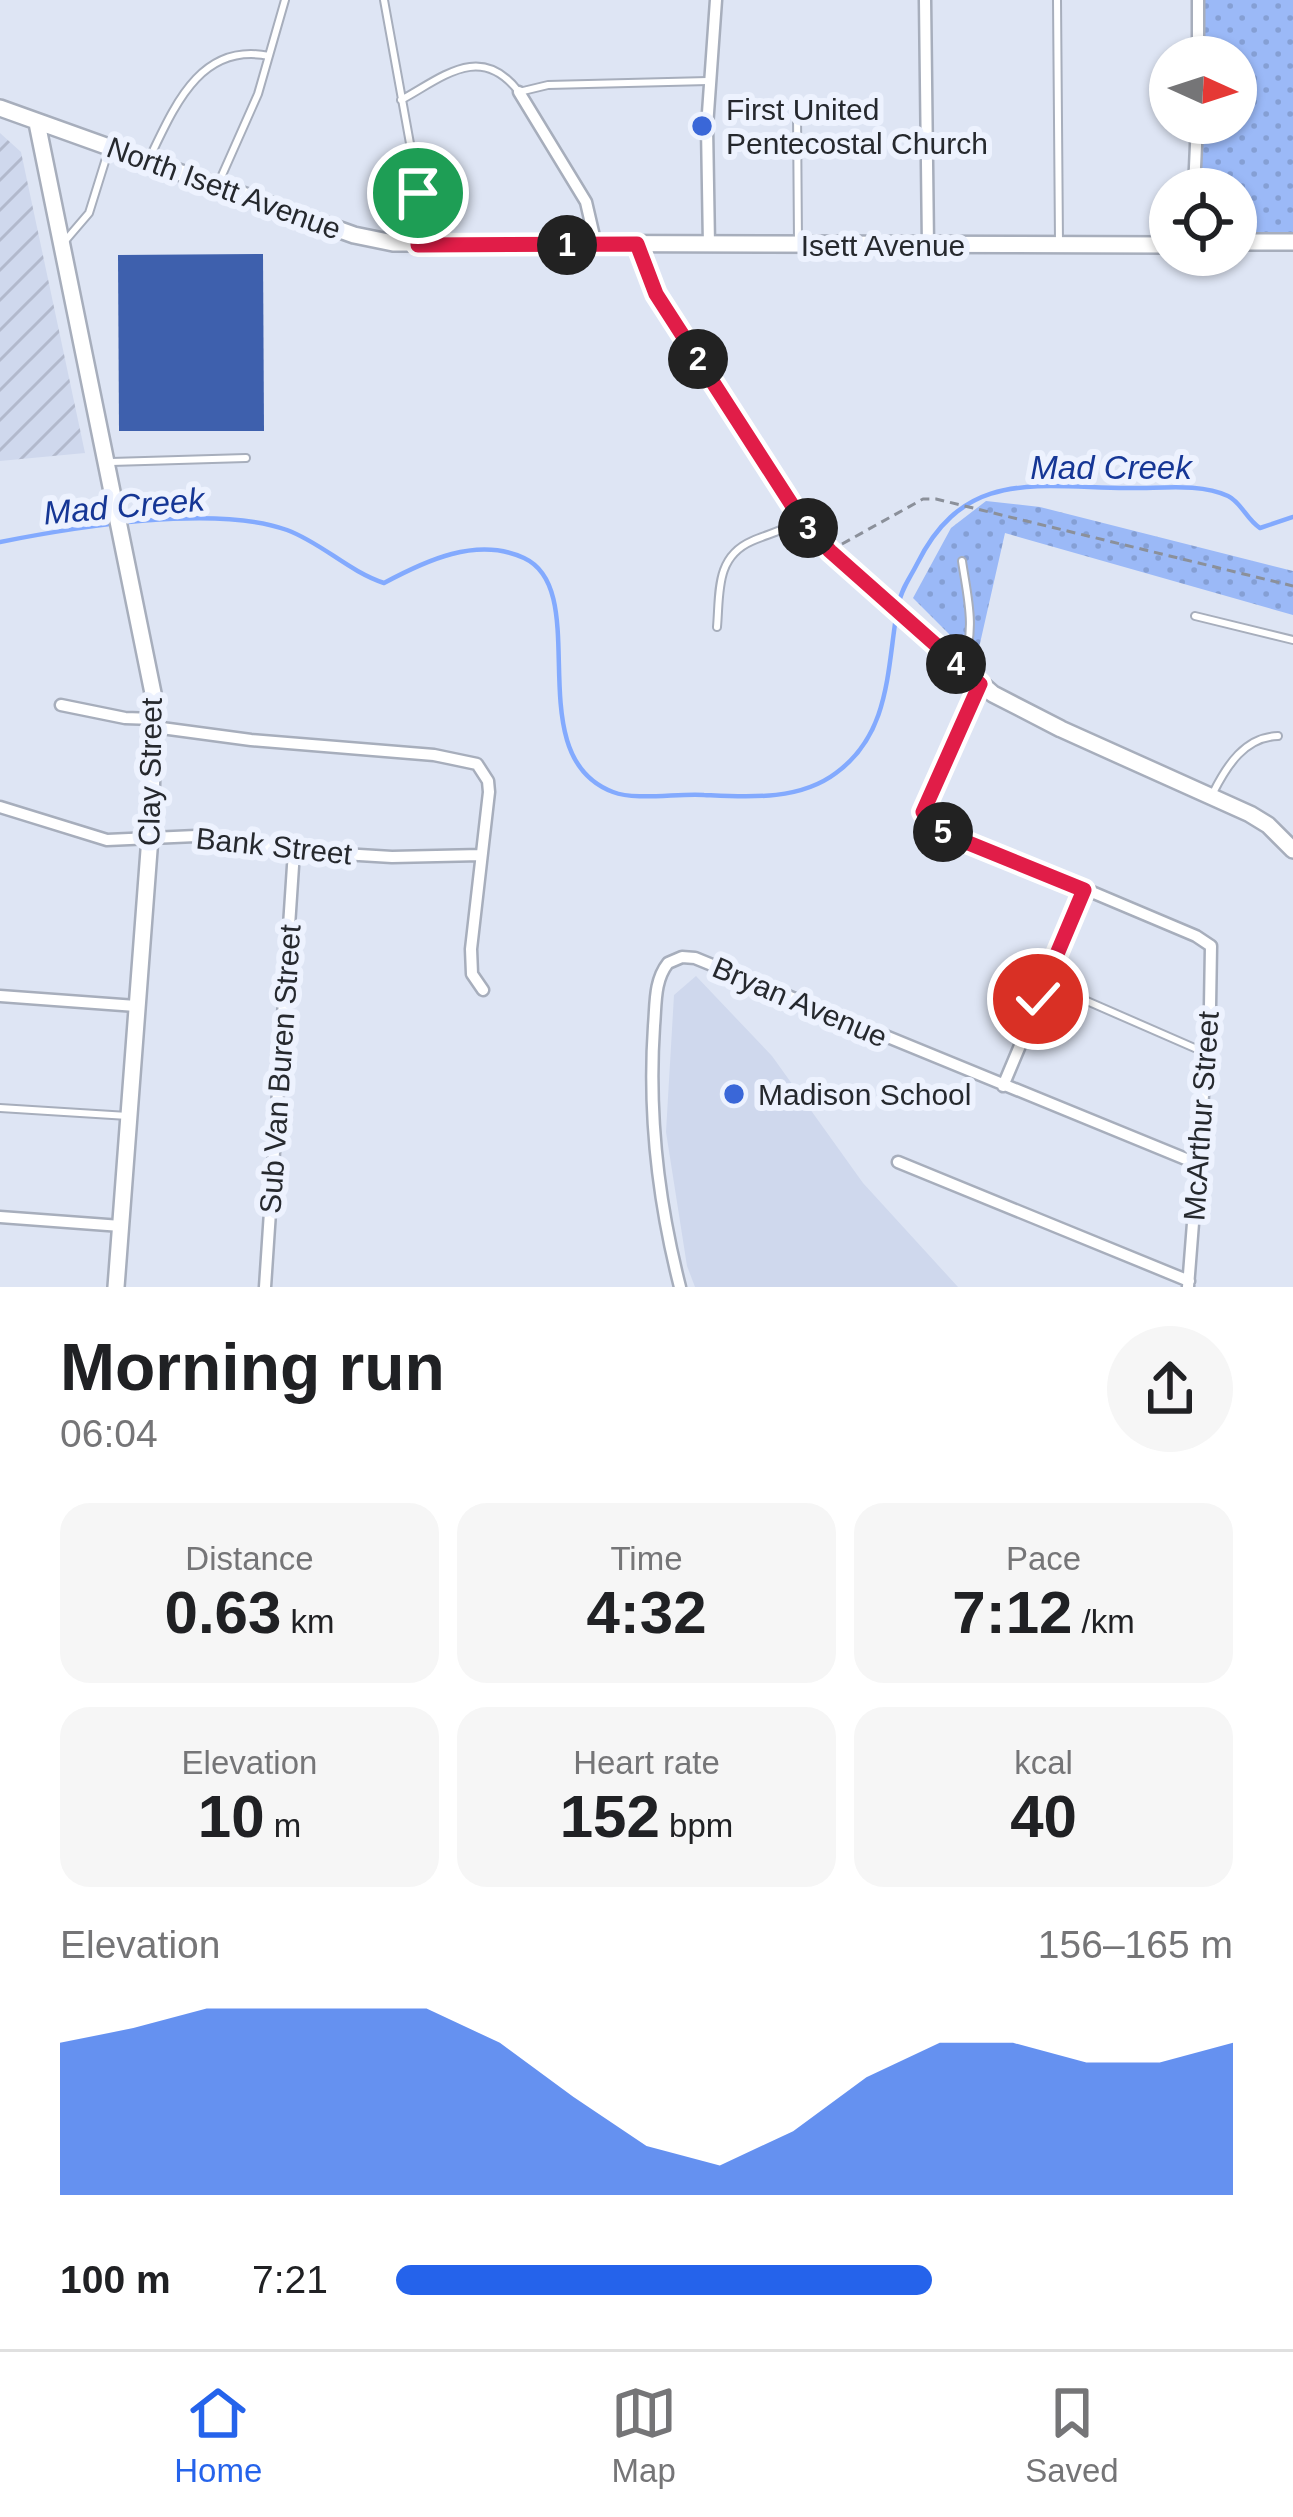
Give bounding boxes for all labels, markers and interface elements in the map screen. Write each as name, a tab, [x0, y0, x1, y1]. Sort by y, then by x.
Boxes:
north arrow	[1149, 36, 1257, 144]
map controls	[1149, 36, 1257, 276]
place label: First United Pentecostal Church	[726, 93, 988, 160]
marker: First United Pentecostal Church	[689, 113, 715, 139]
street label: North Isett Avenue	[103, 130, 345, 246]
pin	[367, 142, 469, 244]
icon: arrive	[385, 160, 451, 226]
button: locate	[1149, 168, 1257, 276]
pin: 1	[537, 215, 597, 275]
text: 1	[558, 226, 576, 263]
street label: Isett Avenue	[801, 229, 965, 262]
pin: 2	[668, 329, 728, 389]
text: 2	[689, 340, 707, 377]
water label: Mad Creek	[1030, 449, 1193, 486]
water label: Mad Creek	[42, 480, 207, 531]
pin: 3	[778, 498, 838, 558]
text: 3	[799, 509, 817, 546]
pin: 4	[926, 634, 986, 694]
text: 4	[947, 645, 965, 682]
street label: Clay Street	[132, 697, 168, 846]
pin: 5	[913, 802, 973, 862]
text: 5	[934, 813, 952, 850]
street label: Bank Street	[194, 821, 354, 871]
street label: Sub Van Buren Street	[253, 923, 307, 1215]
pin	[987, 948, 1089, 1050]
street label: Bryan Avenue	[708, 950, 892, 1054]
icon: check	[1005, 966, 1071, 1032]
street label: McArthur Street	[1177, 1009, 1225, 1222]
place label: Madison School	[758, 1078, 971, 1111]
marker: Madison School	[721, 1081, 747, 1107]
button: share	[1107, 1326, 1233, 1452]
text: Morning run	[60, 1330, 445, 1404]
text: 06:04	[60, 1412, 158, 1455]
text: Distance	[185, 1540, 314, 1577]
text: Time	[610, 1540, 683, 1577]
text: Pace	[1006, 1540, 1081, 1577]
text: 0.63	[165, 1579, 281, 1646]
text: 4:32	[586, 1579, 707, 1646]
text: 7:12	[952, 1579, 1072, 1646]
text: km	[281, 1603, 334, 1640]
text: /km	[1072, 1603, 1135, 1640]
text: Elevation	[182, 1744, 317, 1781]
text: Heart rate	[573, 1744, 720, 1781]
text: kcal	[1014, 1744, 1073, 1781]
text: 10	[198, 1783, 265, 1850]
text: 152	[560, 1783, 660, 1850]
text: 40	[1010, 1783, 1077, 1850]
text: m	[265, 1807, 301, 1844]
text: bpm	[660, 1807, 733, 1844]
text: Elevation	[60, 1923, 220, 1966]
text: 156–165 m	[1038, 1923, 1233, 1966]
text: 100 m	[60, 2258, 171, 2301]
text: 7:21	[252, 2258, 328, 2301]
tab: Home	[174, 2380, 262, 2490]
tab: Map	[611, 2380, 677, 2490]
tab: Saved	[1025, 2380, 1119, 2490]

